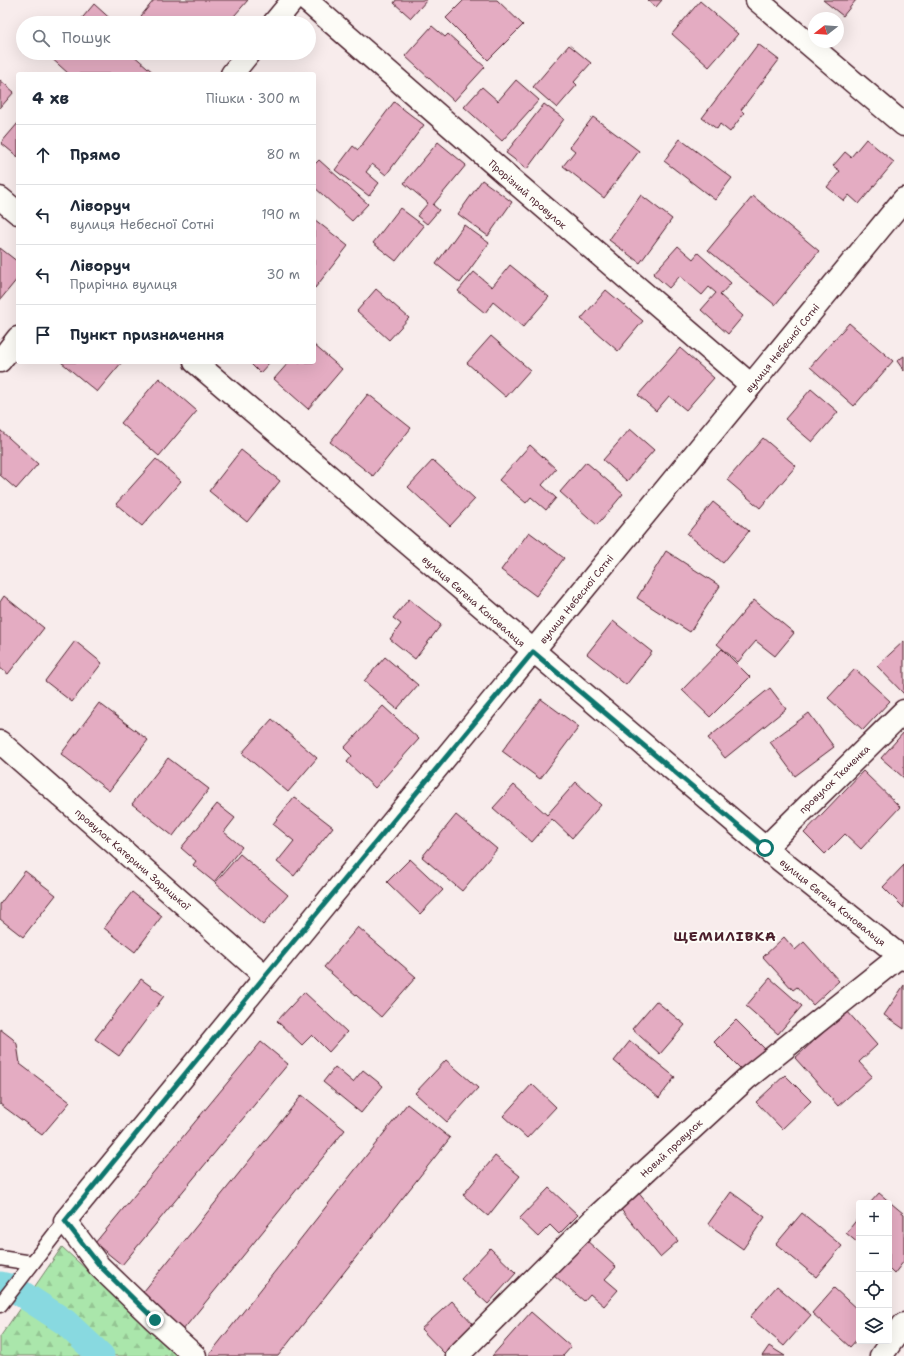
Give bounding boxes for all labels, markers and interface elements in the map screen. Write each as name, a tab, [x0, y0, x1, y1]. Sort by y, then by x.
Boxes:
north arrow	[808, 12, 844, 48]
search box	[16, 16, 316, 60]
icon: search	[30, 27, 52, 49]
text: Пошук	[62, 28, 111, 48]
text: 4 хв	[32, 87, 69, 109]
text: Пішки · 300 m	[206, 90, 300, 107]
icon: ahead	[32, 144, 54, 166]
text: Прямо	[70, 145, 120, 165]
text: 80 m	[266, 146, 300, 163]
street label: Прорізний провулок	[486, 157, 570, 232]
text: Ліворуч	[70, 196, 130, 216]
icon: left	[32, 204, 54, 226]
text: 190 m	[261, 206, 300, 223]
text: вулиця Небесної Сотні	[70, 216, 214, 233]
text: Ліворуч	[70, 256, 130, 276]
icon: left	[32, 264, 54, 286]
text: 30 m	[266, 266, 300, 283]
text: Прирічна вулиця	[70, 276, 177, 293]
street label: вулиця Небесної Сотні	[742, 301, 822, 396]
icon: arrive	[32, 324, 54, 346]
text: Пункт призначення	[70, 325, 225, 345]
street label: вулиця Небесної Сотні	[536, 552, 616, 647]
street label: вулиця Євгена Коновальця	[419, 553, 528, 650]
street label: провулок Ткаченка	[796, 742, 873, 816]
street label: провулок Катерини Зарицької	[72, 806, 194, 914]
route start	[756, 839, 774, 857]
street label: вулиця Євгена Коновальця	[777, 856, 888, 949]
district label: ЩЕМИЛІВКА	[673, 927, 777, 945]
street label: Новий провулок	[638, 1116, 706, 1181]
map controls	[856, 1200, 892, 1344]
button: +	[856, 1200, 892, 1236]
button: −	[856, 1236, 892, 1272]
button: locate	[856, 1272, 892, 1308]
button: layers	[856, 1308, 892, 1344]
route end	[146, 1311, 164, 1329]

